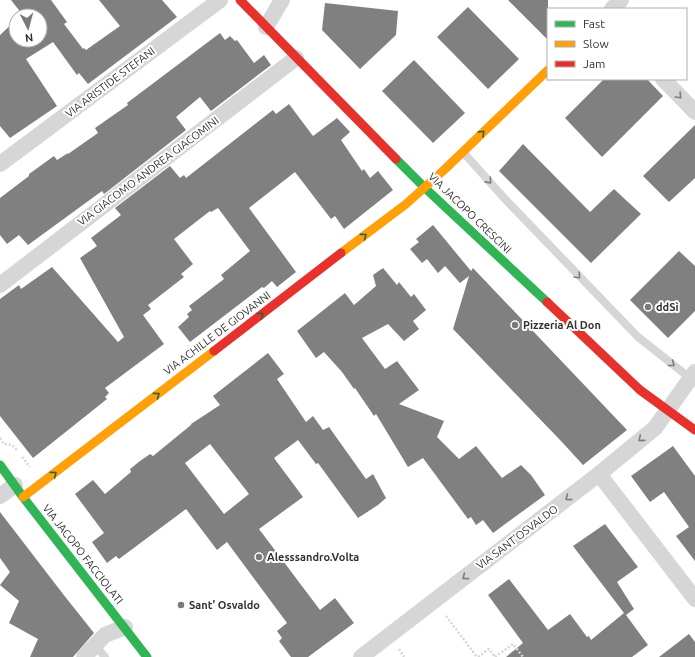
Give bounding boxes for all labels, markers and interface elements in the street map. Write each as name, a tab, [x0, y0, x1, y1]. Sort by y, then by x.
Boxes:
north arrow	[8, 8, 48, 48]
legend	[547, 8, 687, 80]
text: Fast	[583, 17, 605, 30]
text: N	[24, 32, 34, 44]
text: Slow	[583, 37, 609, 50]
street label: VIA ARISTIDE STEFANI	[63, 45, 157, 119]
text: Jam	[583, 57, 605, 70]
one-way arrow	[674, 91, 682, 99]
street label: VIA GIACOMO ANDREA GIACOMINI	[75, 114, 221, 228]
one-way arrow	[477, 130, 485, 137]
street label: VIA JACOPO CRESCINI	[426, 170, 514, 256]
one-way arrow	[484, 176, 491, 184]
one-way arrow	[359, 234, 366, 241]
one-way arrow	[573, 271, 580, 279]
street label: VIA ACHILLE DE GIOVANNI	[161, 289, 273, 377]
place label: ddSì	[656, 301, 678, 313]
marker: ddSì	[643, 302, 653, 312]
one-way arrow	[256, 313, 263, 320]
place label: Pizzeria Al Don	[523, 319, 601, 331]
marker: Pizzeria Al Don	[510, 320, 520, 330]
one-way arrow	[668, 360, 675, 367]
one-way arrow	[153, 392, 160, 399]
one-way arrow	[638, 435, 645, 442]
one-way arrow	[50, 471, 57, 478]
one-way arrow	[566, 493, 573, 500]
street label: VIA JACOPO FACCIOLATI	[40, 502, 126, 606]
street label: VIA SANT'OSVALDO	[474, 503, 560, 571]
place label: Alesssandro.Volta	[267, 551, 359, 563]
marker: Alesssandro.Volta	[254, 552, 264, 562]
one-way arrow	[462, 572, 469, 579]
place label: Sant' Osvaldo	[189, 599, 260, 611]
marker: Sant' Osvaldo	[176, 600, 186, 610]

